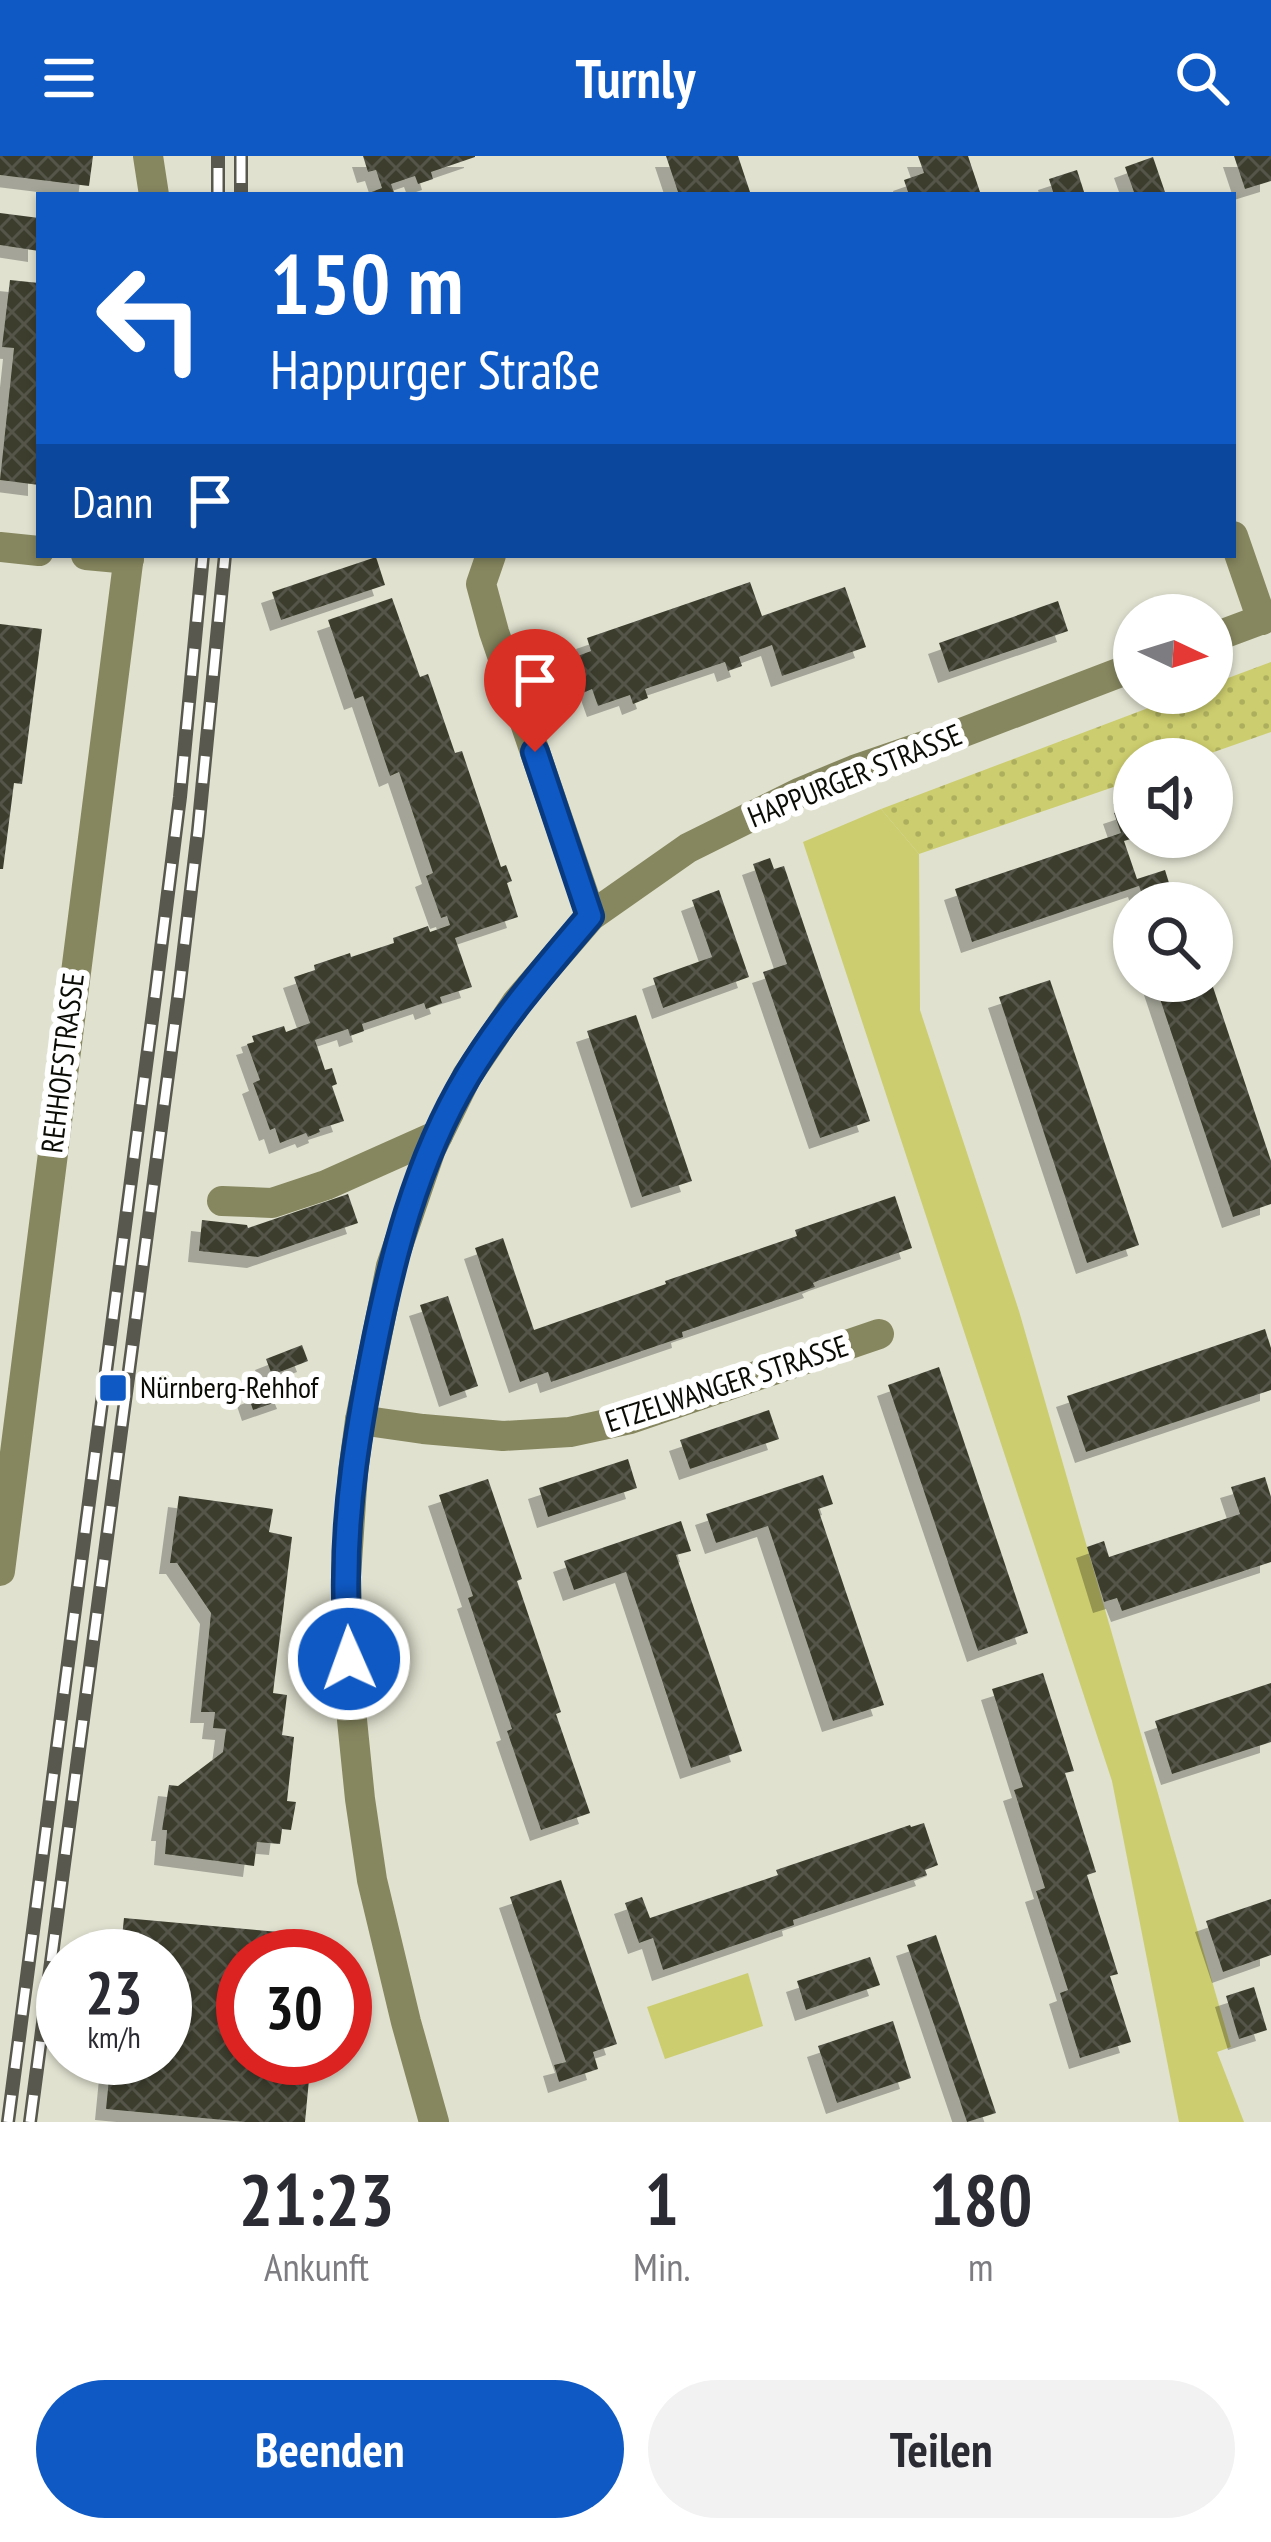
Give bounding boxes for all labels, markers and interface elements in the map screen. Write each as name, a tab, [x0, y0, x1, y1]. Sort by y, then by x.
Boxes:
text: Turnly	[576, 43, 695, 113]
icon: menu	[36, 45, 102, 111]
icon: search	[1169, 45, 1235, 111]
text: 150 m	[270, 228, 463, 337]
icon: left	[72, 240, 228, 396]
text: Happurger Straße	[270, 334, 601, 404]
icon: arrive	[177, 468, 243, 534]
text: Dann	[72, 472, 153, 530]
north arrow	[1113, 594, 1233, 714]
map controls	[1113, 594, 1233, 1002]
pin	[484, 629, 586, 752]
icon: arrive	[502, 647, 568, 713]
street label: HAPPURGER STRASSE	[742, 714, 967, 835]
button: sound	[1113, 738, 1233, 858]
button: search	[1113, 882, 1233, 1002]
street label: REHHOFSTRASSE	[31, 971, 92, 1155]
street label: ETZELWANGER STRASSE	[600, 1325, 853, 1440]
place label: Nürnberg-Rehhof	[140, 1367, 320, 1406]
marker: Nürnberg-Rehhof	[97, 1372, 129, 1404]
position arrow	[286, 1596, 412, 1722]
speed limit sign: 30	[216, 1929, 372, 2085]
text: 23	[85, 1953, 143, 2031]
text: km/h	[87, 2017, 141, 2056]
text: 21:23	[239, 2152, 394, 2245]
text: 1	[645, 2152, 679, 2245]
text: 180	[929, 2152, 1032, 2245]
text: Ankunft	[264, 2241, 369, 2292]
text: Min.	[633, 2241, 690, 2292]
text: m	[968, 2241, 993, 2292]
button: Beenden	[36, 2380, 624, 2518]
button: Teilen	[648, 2380, 1235, 2518]

